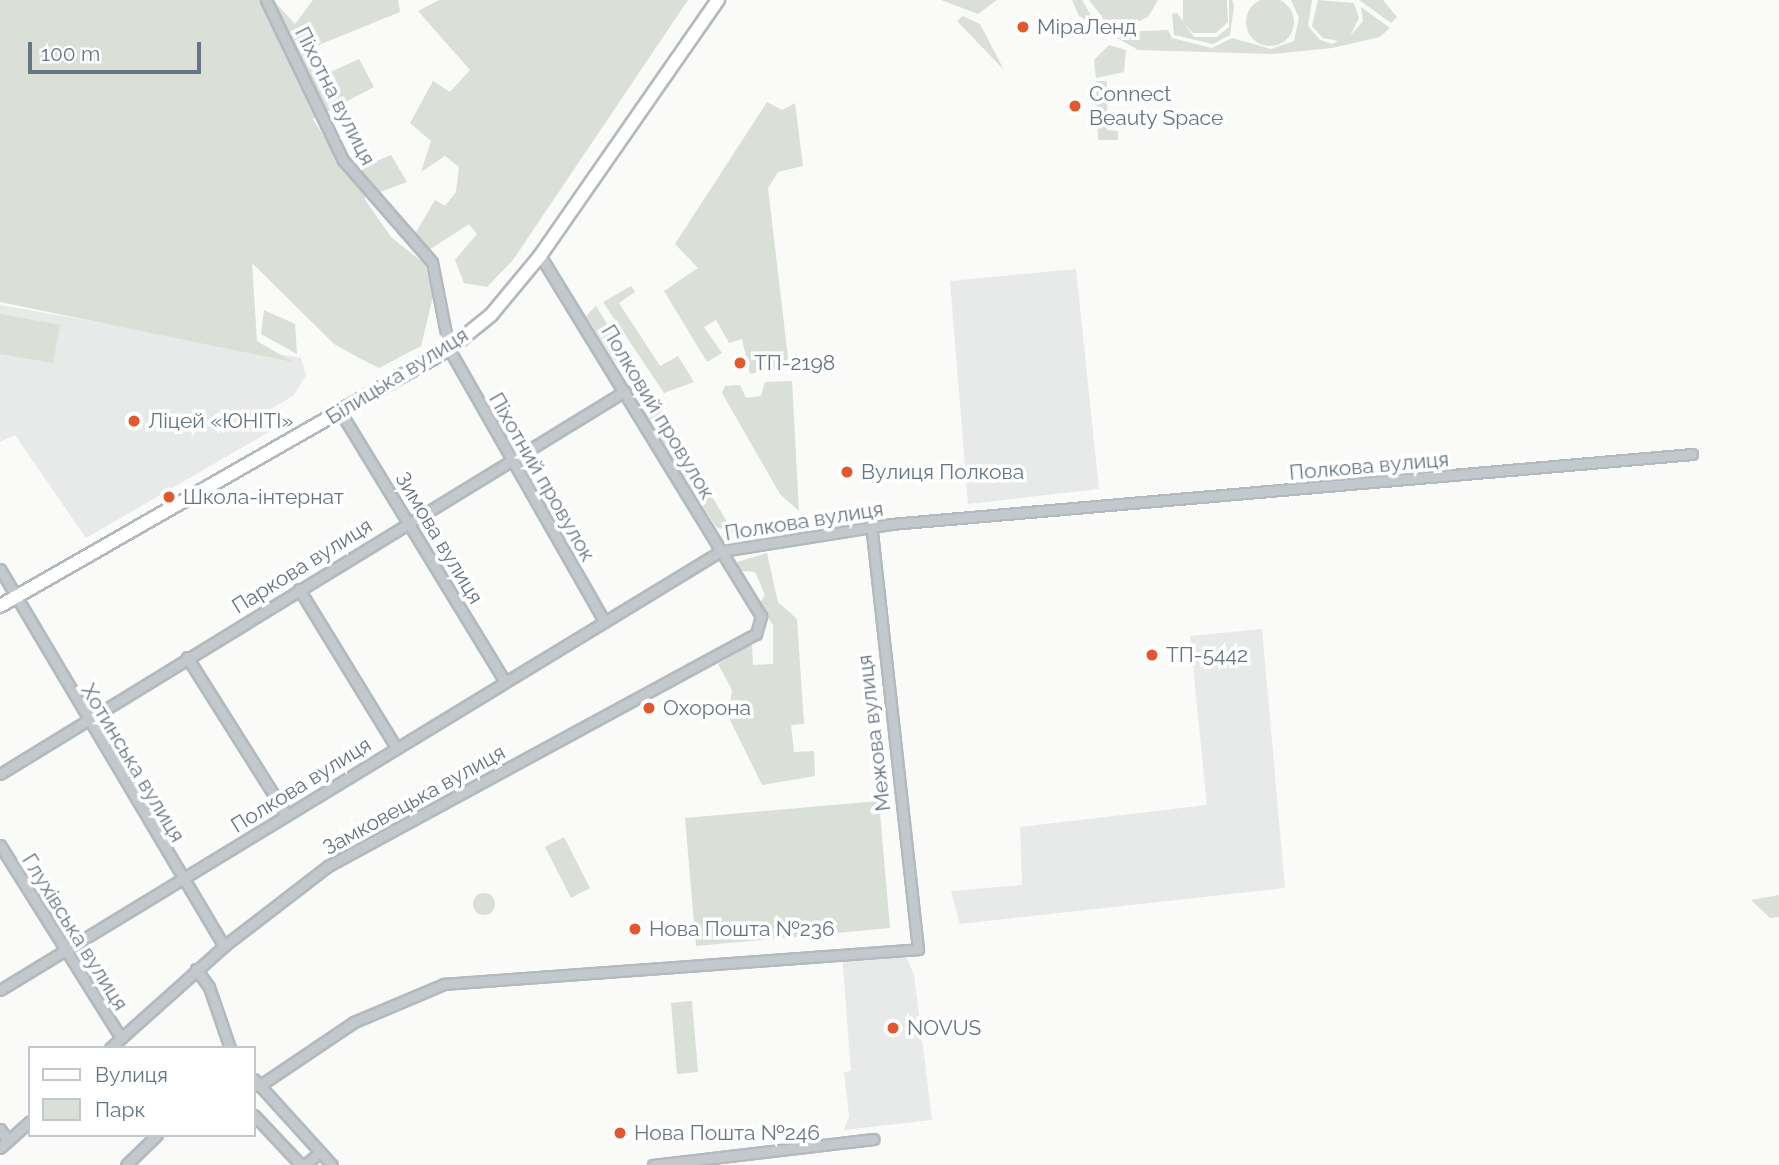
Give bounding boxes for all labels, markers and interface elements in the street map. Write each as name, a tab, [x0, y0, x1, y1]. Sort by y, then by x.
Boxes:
place label: МіраЛенд	[1037, 14, 1136, 40]
marker: МіраЛенд	[1015, 19, 1031, 35]
street label: Піхотна вулиця	[289, 23, 381, 169]
scale bar	[32, 28, 205, 72]
text: 100 m	[41, 41, 100, 66]
place label: Connect Beauty Space	[1089, 81, 1224, 131]
marker: Connect Beauty Space	[1067, 98, 1083, 114]
street label: Полковий провулок	[596, 320, 720, 504]
street label: Білицька вулиця	[321, 322, 473, 430]
place label: ТП-2198	[754, 350, 835, 376]
marker: ТП-2198	[732, 355, 748, 371]
street label: Піхотний провулок	[483, 388, 601, 566]
place label: Ліцей «ЮНІТІ»	[148, 408, 294, 434]
marker: Ліцей «ЮНІТІ»	[126, 413, 142, 429]
street label: Полкова вулиця	[1288, 446, 1450, 486]
place label: Вулиця Полкова	[861, 459, 1024, 485]
marker: Вулиця Полкова	[839, 464, 855, 480]
street label: Зимова вулиця	[390, 468, 488, 608]
place label: Школа-інтернат	[183, 484, 344, 510]
marker: Школа-інтернат	[161, 489, 177, 505]
street label: Полкова вулиця	[723, 496, 885, 546]
street label: Паркова вулиця	[227, 513, 377, 619]
place label: ТП-5442	[1166, 642, 1248, 668]
marker: ТП-5442	[1144, 647, 1160, 663]
street label: Межова вулиця	[852, 653, 896, 813]
street label: Хотинська вулиця	[76, 679, 190, 847]
place label: Охорона	[663, 695, 751, 721]
marker: Охорона	[641, 700, 657, 716]
street label: Полкова вулиця	[226, 732, 376, 838]
street label: Замковецька вулиця	[319, 739, 509, 861]
street label: Глухівська вулиця	[17, 849, 133, 1015]
place label: Нова Пошта №236	[649, 916, 835, 942]
marker: Нова Пошта №236	[627, 921, 643, 937]
place label: NOVUS	[907, 1015, 981, 1041]
marker: NOVUS	[885, 1020, 901, 1036]
legend	[28, 1046, 256, 1137]
text: Вулиця	[95, 1062, 168, 1087]
text: Парк	[95, 1097, 145, 1122]
place label: Нова Пошта №246	[634, 1120, 820, 1146]
marker: Нова Пошта №246	[612, 1125, 628, 1141]

